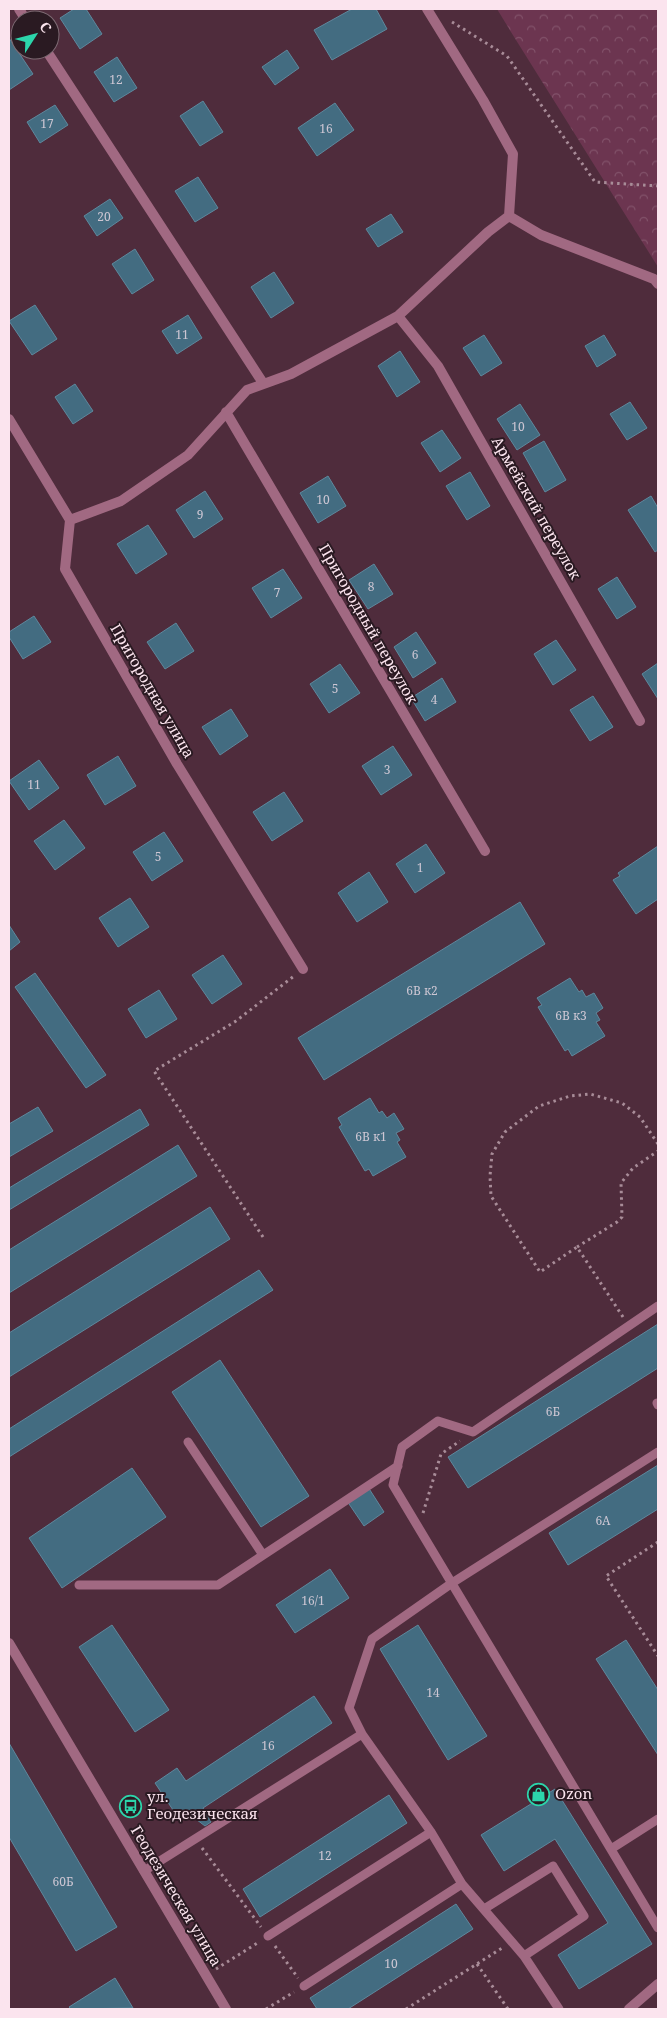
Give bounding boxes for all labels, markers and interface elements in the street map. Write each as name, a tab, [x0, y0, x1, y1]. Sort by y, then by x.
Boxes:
north arrow	[10, 10, 60, 60]
text: С	[36, 18, 56, 36]
house number: 12	[109, 71, 123, 88]
house number: 17	[40, 115, 54, 132]
house number: 16	[319, 120, 333, 137]
house number: 20	[97, 208, 111, 225]
house number: 11	[175, 326, 189, 343]
house number: 10	[511, 418, 525, 435]
street label: Армейский переулок	[488, 432, 586, 583]
house number: 10	[316, 491, 330, 508]
house number: 9	[197, 506, 203, 523]
street label: Пригородный переулок	[315, 540, 423, 707]
house number: 8	[368, 578, 375, 595]
house number: 7	[274, 584, 281, 601]
street label: Пригородная улица	[106, 620, 200, 761]
house number: 6	[412, 646, 419, 663]
house number: 5	[332, 680, 338, 697]
house number: 4	[431, 691, 438, 708]
house number: 3	[384, 761, 391, 778]
house number: 11	[27, 776, 41, 793]
house number: 5	[155, 848, 161, 865]
house number: 1	[417, 859, 423, 876]
house number: 6В к2	[406, 982, 438, 999]
house number: 6В к3	[555, 1007, 587, 1024]
house number: 6В к1	[355, 1128, 387, 1145]
house number: 6Б	[546, 1403, 560, 1420]
house number: 6А	[595, 1512, 611, 1529]
house number: 16/1	[301, 1592, 325, 1609]
house number: 14	[426, 1684, 440, 1701]
house number: 16	[261, 1737, 275, 1754]
shop icon: Ozon	[527, 1782, 551, 1806]
place label: Ozon	[555, 1783, 592, 1803]
place label: ул. Геодезическая	[147, 1786, 258, 1823]
bus stop icon: ул. Геодезическая	[119, 1794, 143, 1818]
street label: Геодезическая улица	[127, 1821, 227, 1970]
house number: 12	[318, 1847, 332, 1864]
house number: 60Б	[53, 1873, 73, 1890]
house number: 10	[384, 1955, 398, 1972]

